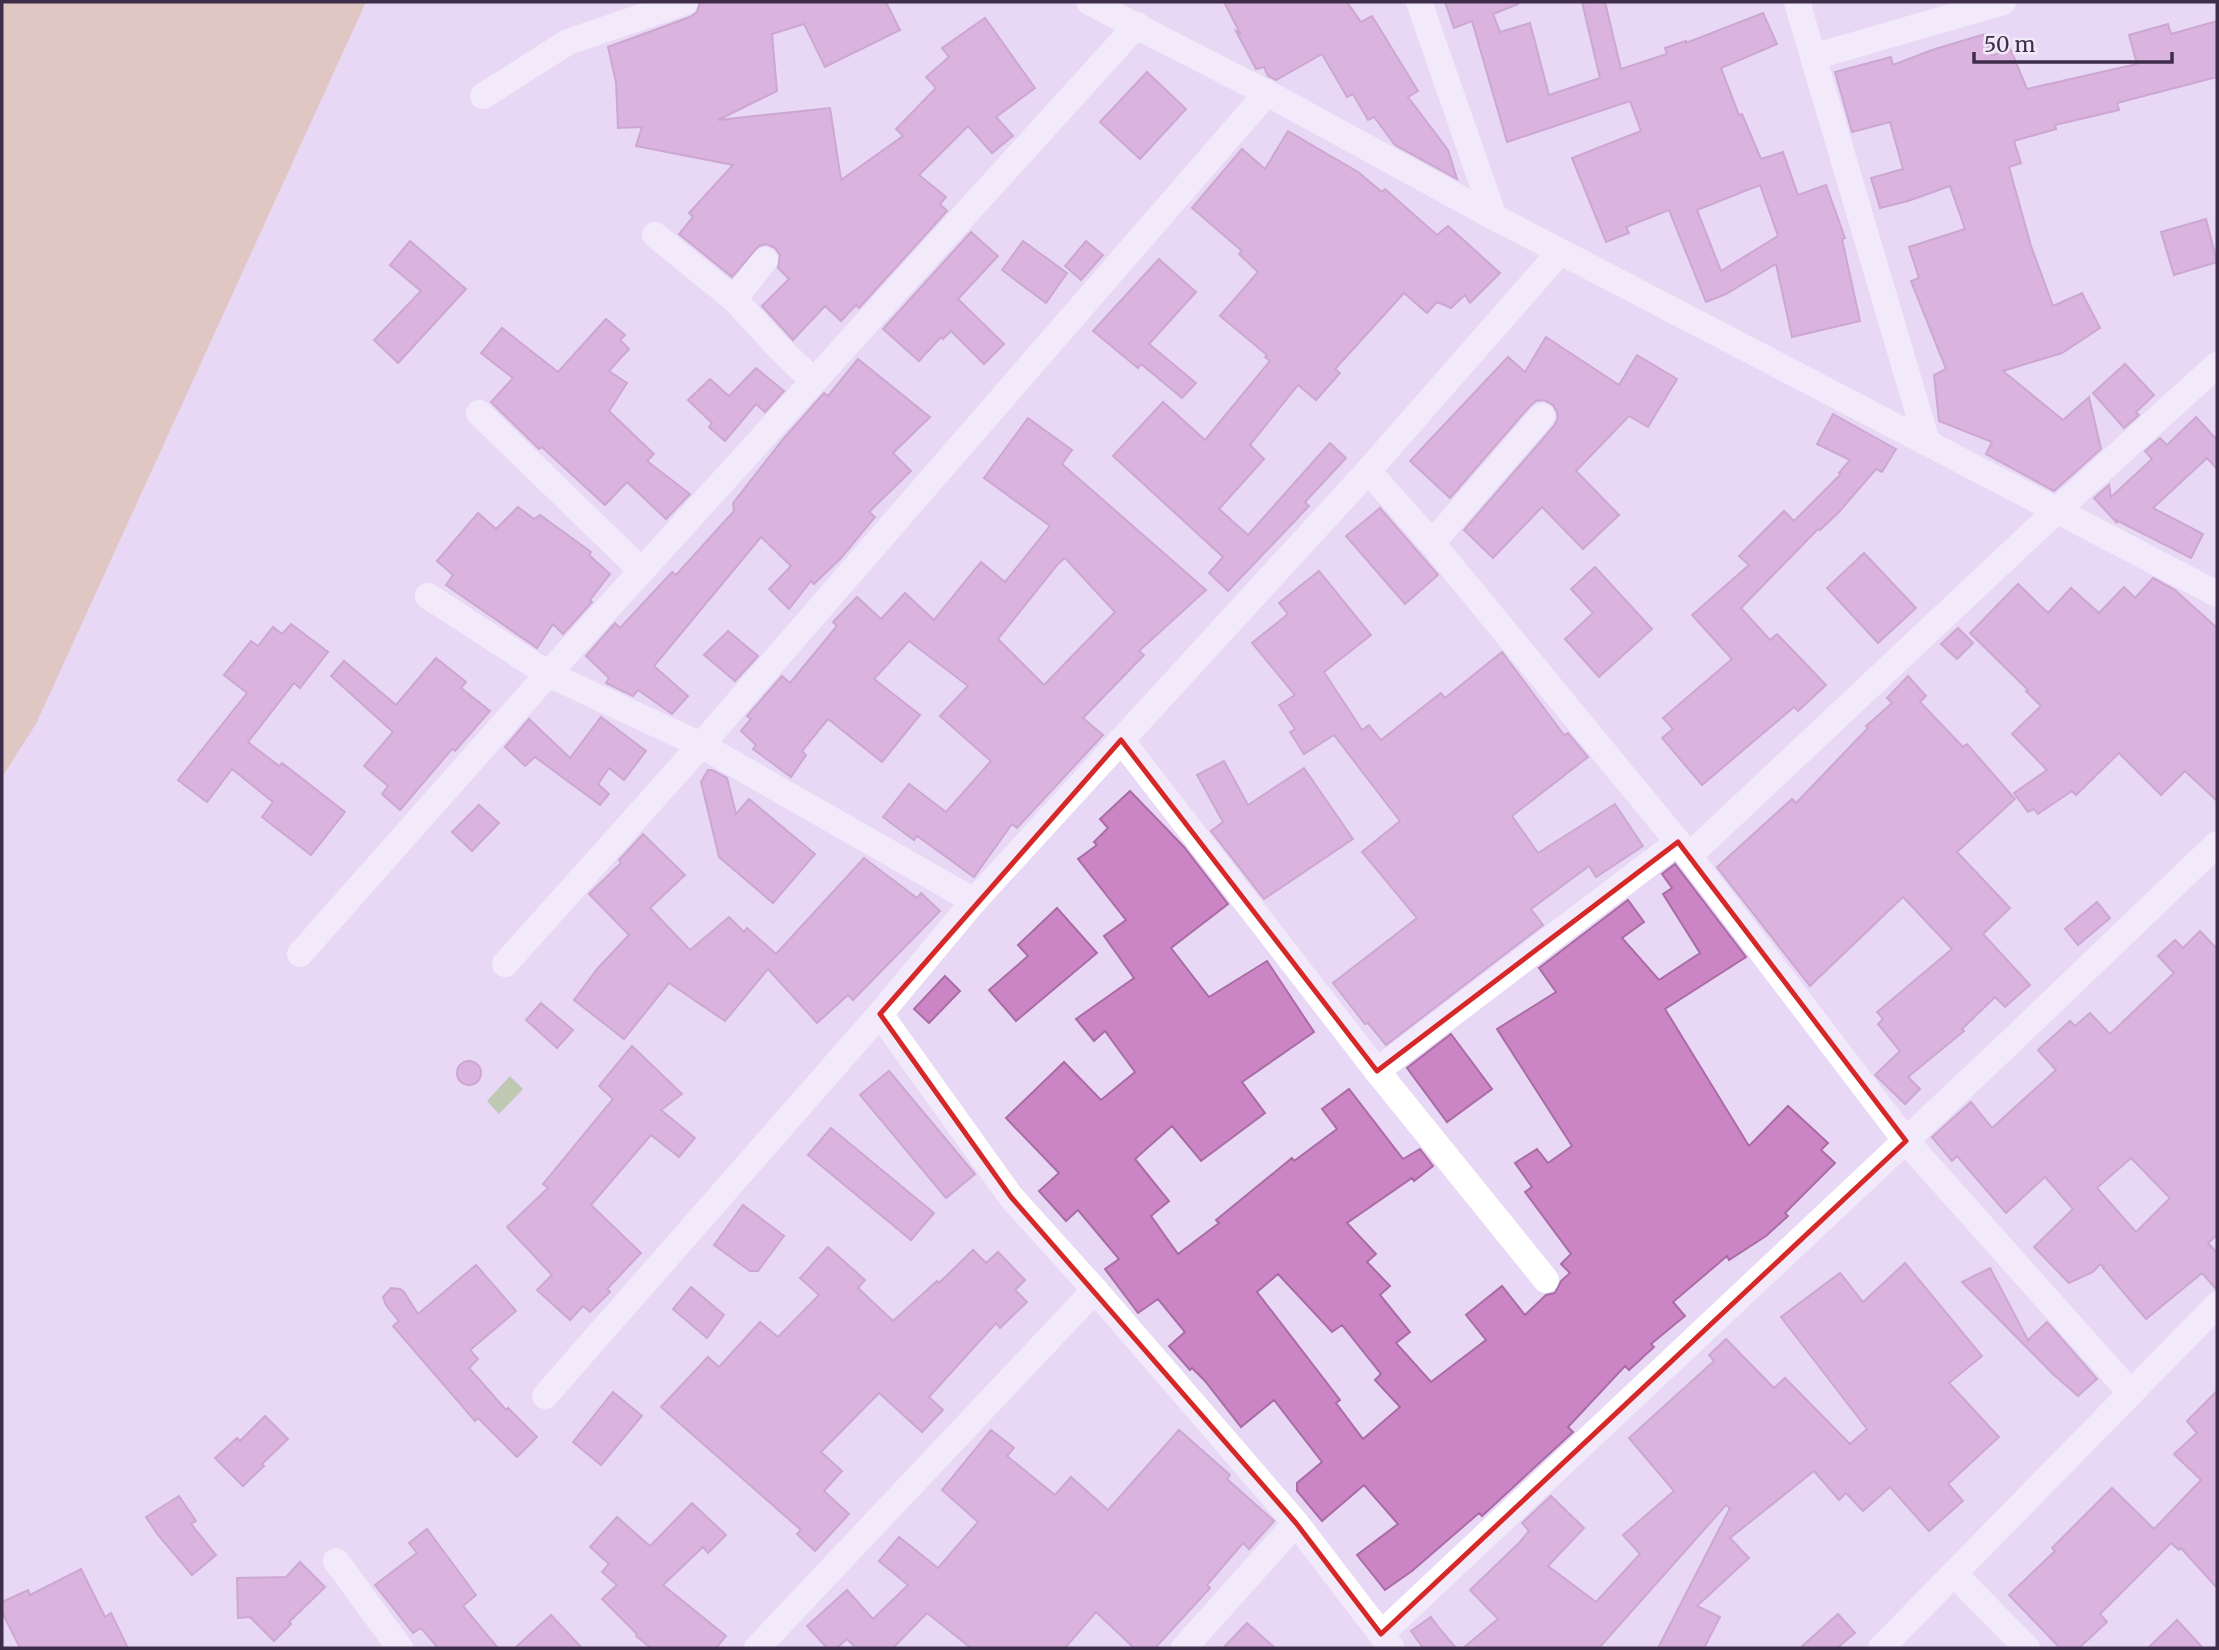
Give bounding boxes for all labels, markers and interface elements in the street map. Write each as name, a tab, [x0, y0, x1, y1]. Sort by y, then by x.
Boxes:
scale bar	[1974, 21, 2172, 65]
text: 50 m	[1984, 31, 2035, 58]

